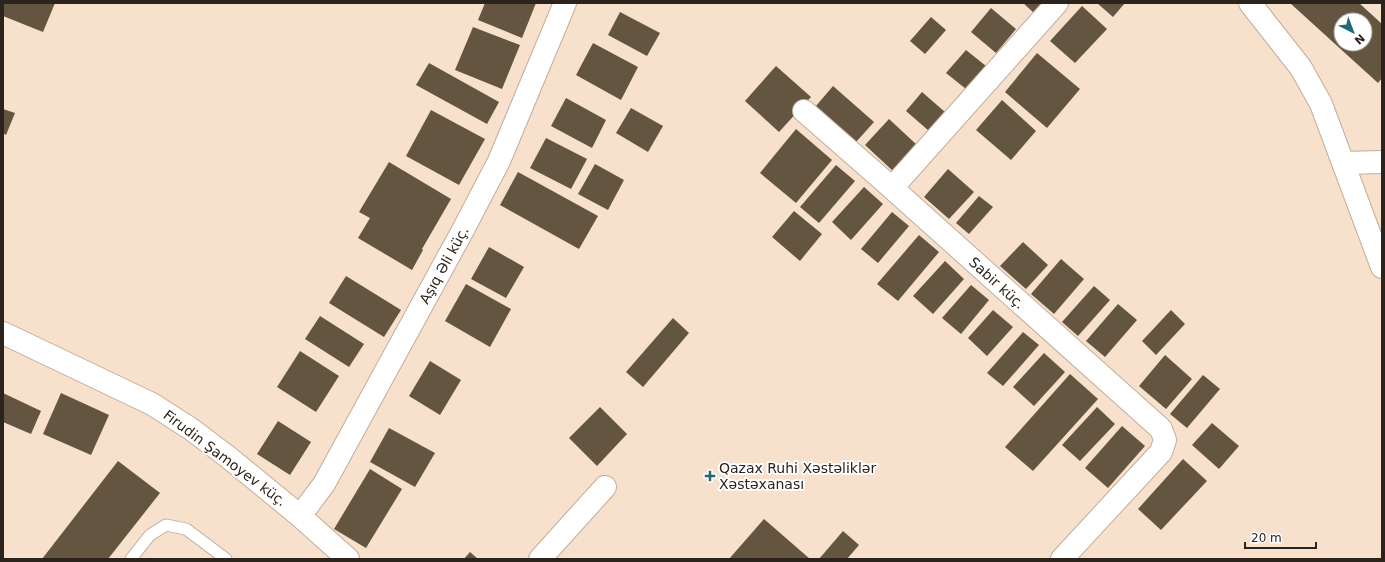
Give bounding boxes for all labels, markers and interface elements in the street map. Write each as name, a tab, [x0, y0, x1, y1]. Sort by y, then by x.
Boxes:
north arrow	[1333, 12, 1373, 52]
text: N	[1352, 31, 1367, 47]
street label: Aşıq Əli küç.	[416, 223, 472, 307]
street label: Sabir küç.	[966, 254, 1028, 312]
street label: Firudin Şamoyev küç.	[160, 407, 290, 509]
place label: Qazax Ruhi Xəstəliklər Xəstəxanası	[719, 460, 876, 492]
marker: Qazax Ruhi Xəstəliklər Xəstəxanası	[704, 470, 716, 482]
scale bar	[1245, 524, 1316, 550]
text: 20 m	[1251, 531, 1282, 545]

